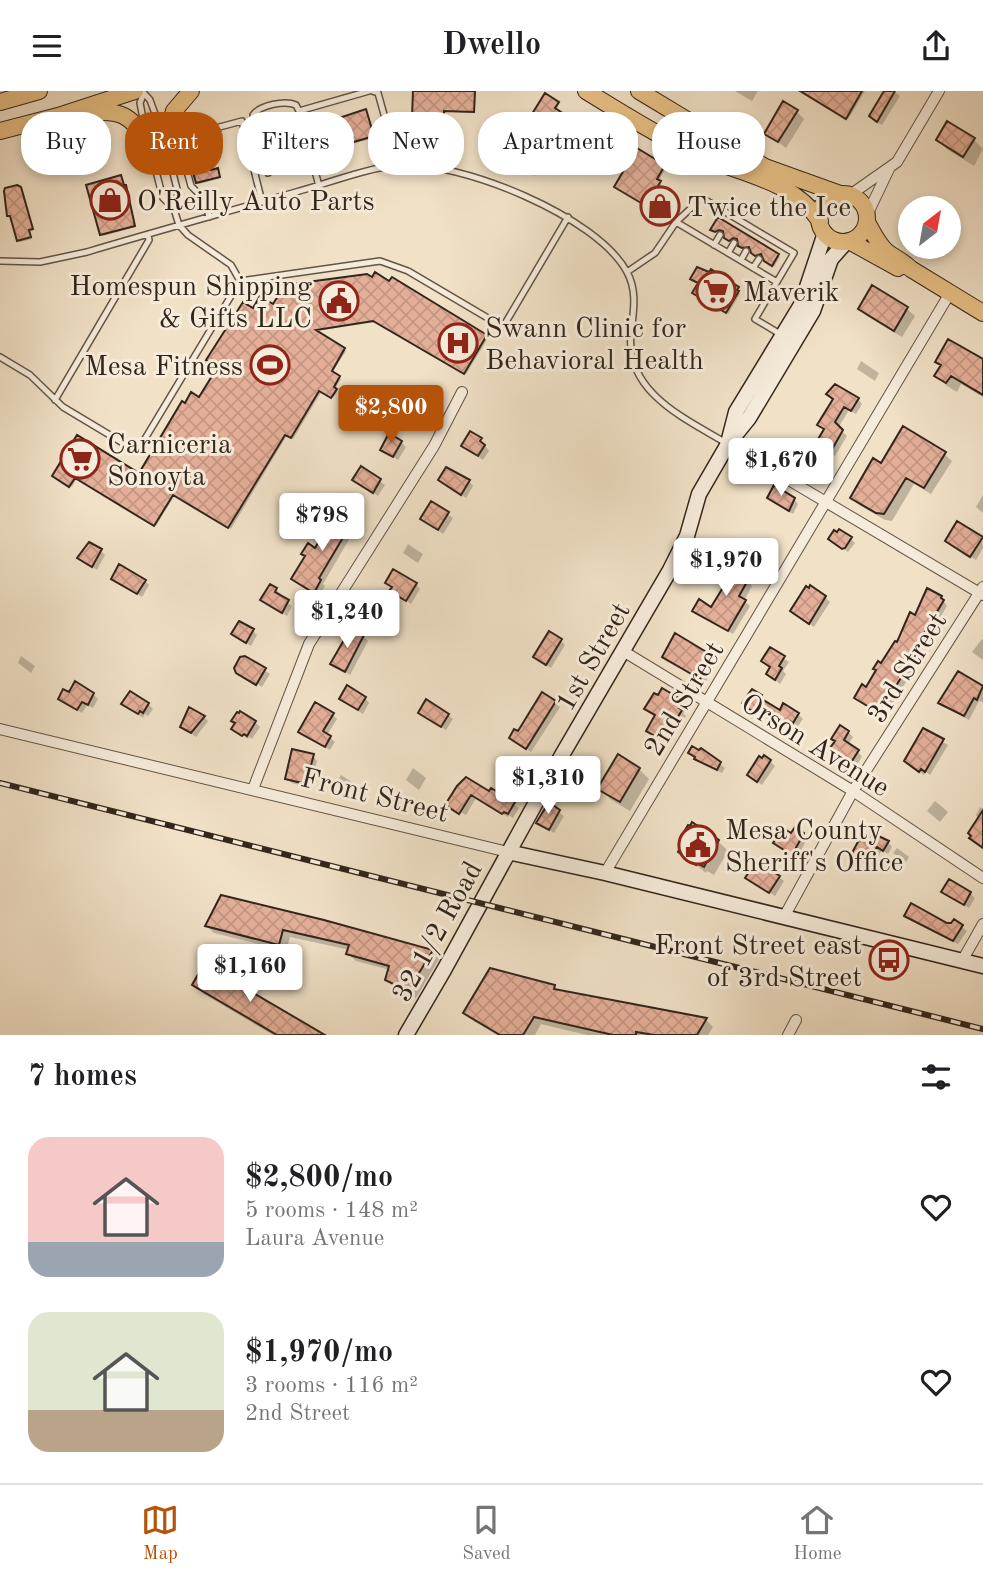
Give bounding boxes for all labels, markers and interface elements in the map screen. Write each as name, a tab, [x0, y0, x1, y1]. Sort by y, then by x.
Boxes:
icon: menu	[28, 27, 66, 65]
icon: share	[917, 27, 955, 65]
text: Dwello	[442, 30, 541, 62]
chip: Buy	[21, 112, 111, 175]
chip: Rent	[125, 112, 223, 175]
chip: Filters	[237, 112, 354, 175]
chip: New	[368, 112, 464, 175]
chip: Apartment	[478, 112, 638, 175]
chip: House	[652, 112, 765, 175]
shop icon: O'Reilly Auto Parts	[89, 179, 131, 221]
shop icon: Twice the Ice	[639, 185, 681, 227]
place label: O'Reilly Auto Parts	[137, 189, 375, 217]
place label: Twice the Ice	[687, 195, 851, 223]
north arrow	[898, 196, 961, 259]
map controls	[898, 196, 961, 259]
supermarket icon: Maverik	[695, 270, 737, 312]
place label: Homespun Shipping & Gifts LLC	[69, 274, 312, 334]
public building icon: Homespun Shipping & Gifts LLC	[318, 280, 360, 322]
place label: Maverik	[743, 280, 839, 308]
place label: Swann Clinic for Behavioral Health	[485, 316, 704, 376]
hospital icon: Swann Clinic for Behavioral Health	[437, 322, 479, 364]
sports icon: Mesa Fitness	[249, 344, 291, 386]
place label: Mesa Fitness	[84, 354, 243, 382]
pin: $2,800	[334, 385, 448, 445]
text: $2,800	[354, 396, 428, 419]
place label: Carniceria Sonoyta	[107, 432, 232, 492]
supermarket icon: Carniceria Sonoyta	[59, 438, 101, 480]
pin: $1,670	[724, 439, 838, 498]
text: $1,670	[744, 449, 818, 472]
pin: $798	[281, 493, 363, 553]
text: $798	[295, 504, 349, 527]
pin: $1,970	[669, 539, 783, 598]
text: $1,970	[689, 549, 763, 572]
pin: $1,240	[290, 591, 404, 650]
street label: 1st Street	[552, 598, 637, 717]
text: $1,240	[310, 601, 384, 624]
street label: 3rd Street	[864, 608, 953, 729]
street label: 2nd Street	[641, 637, 731, 762]
street label: Orson Avenue	[735, 690, 893, 803]
pin: $1,310	[491, 757, 605, 816]
street label: Front Street	[298, 765, 451, 829]
text: $1,310	[511, 767, 585, 790]
place label: Mesa County Sheriff's Office	[725, 818, 903, 878]
public building icon: Mesa County Sheriff's Office	[677, 824, 719, 866]
street label: 32 1/2 Road	[389, 858, 489, 1007]
place label: Front Street east of 3rd Street	[654, 933, 862, 993]
bus stop icon: Front Street east of 3rd Street	[868, 939, 910, 981]
pin: $1,160	[193, 944, 307, 1004]
text: $1,160	[213, 955, 287, 978]
icon: filters	[917, 1058, 955, 1096]
text: 7 homes	[28, 1062, 137, 1092]
text: $2,800/mo	[245, 1163, 393, 1193]
icon: home	[84, 1165, 168, 1249]
icon: heart	[917, 1188, 955, 1226]
text: 5 rooms · 148 m²	[245, 1199, 418, 1222]
text: Laura Avenue	[245, 1227, 384, 1250]
text: $1,970/mo	[245, 1338, 393, 1368]
icon: home	[84, 1340, 168, 1424]
icon: heart	[917, 1363, 955, 1401]
text: 3 rooms · 116 m²	[245, 1374, 418, 1397]
text: 2nd Street	[245, 1402, 350, 1425]
tab: Map	[141, 1501, 179, 1566]
tab: Saved	[462, 1501, 511, 1566]
tab: Home	[793, 1501, 842, 1566]

